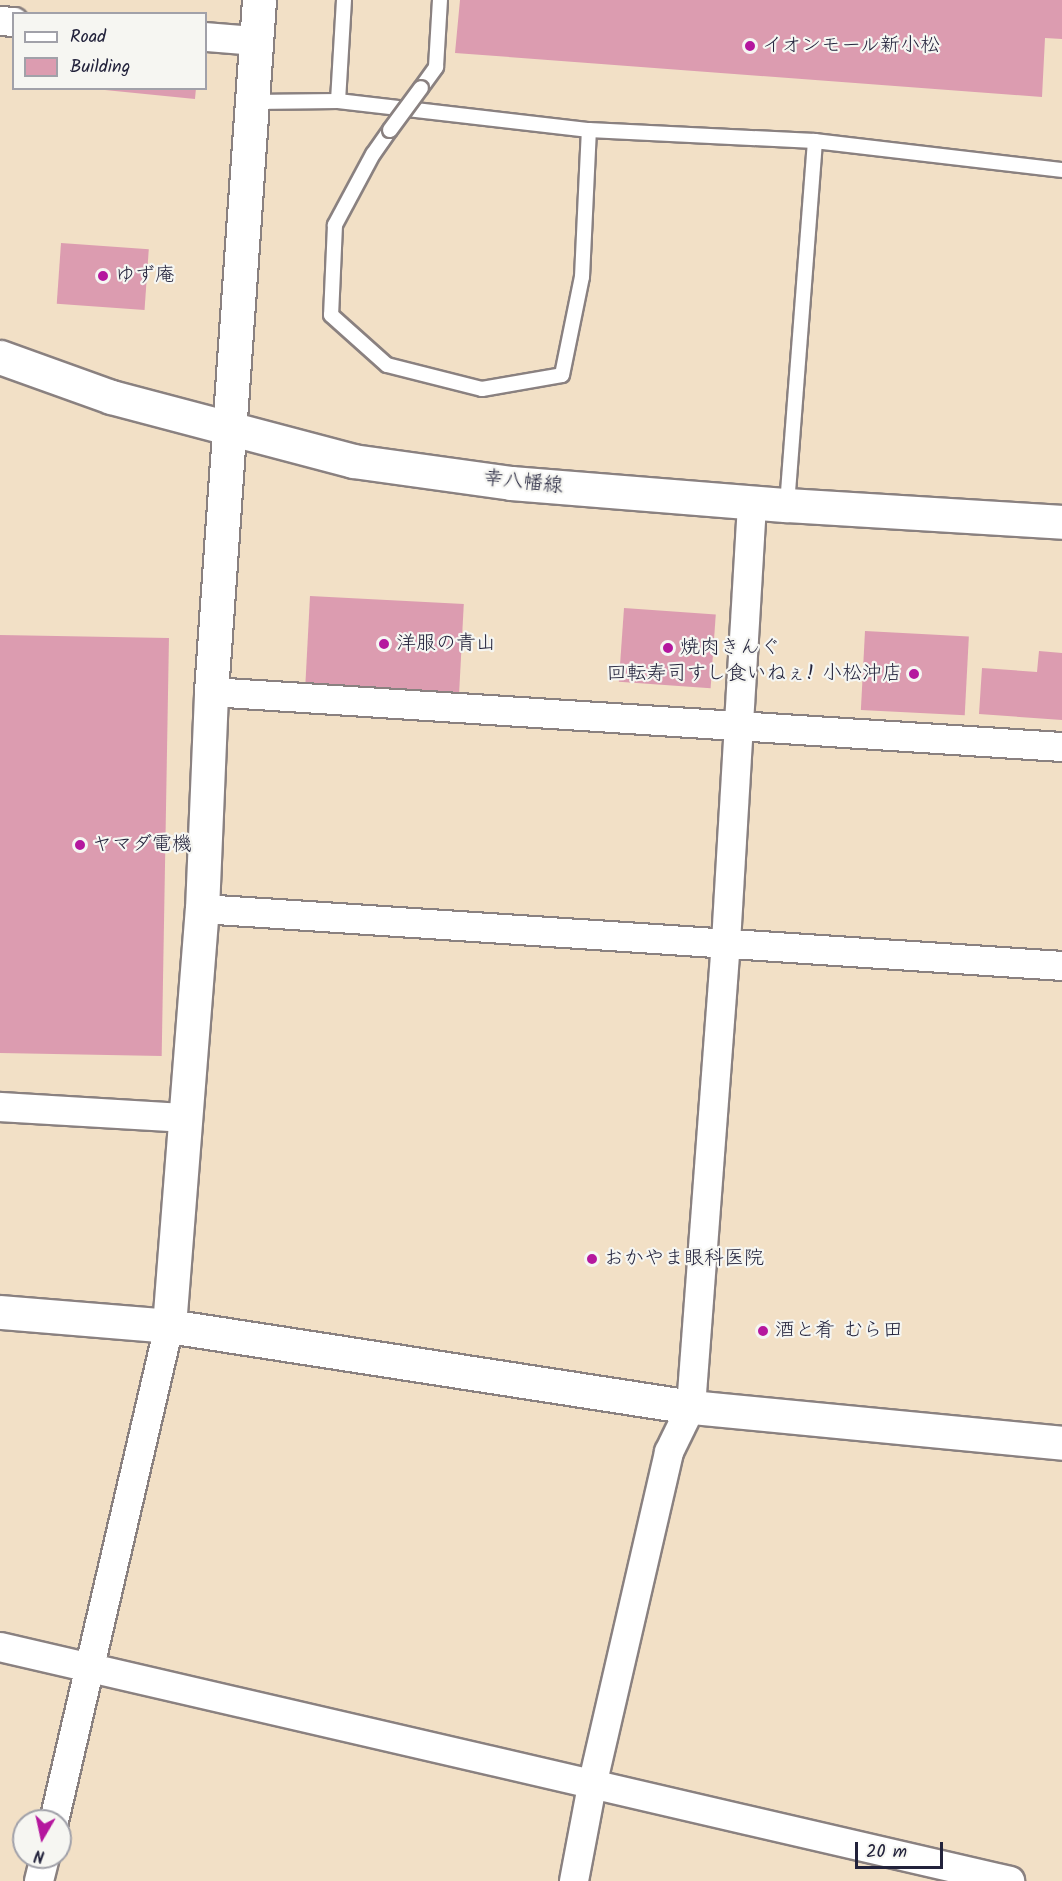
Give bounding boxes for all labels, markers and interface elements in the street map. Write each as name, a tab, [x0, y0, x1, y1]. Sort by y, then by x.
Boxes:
legend	[12, 12, 207, 90]
text: Road	[70, 23, 106, 52]
place label: イオンモール新小松	[762, 34, 942, 58]
marker: イオンモール新小松	[743, 39, 757, 53]
text: Building	[70, 53, 130, 82]
place label: ゆず庵	[115, 264, 175, 288]
marker: ゆず庵	[96, 269, 110, 283]
street label: 幸八幡線	[482, 467, 564, 499]
place label: 洋服の青山	[396, 632, 496, 656]
place label: 焼肉きんぐ	[680, 636, 780, 660]
marker: 洋服の青山	[377, 637, 391, 651]
marker: 焼肉きんぐ	[661, 641, 675, 655]
place label: 回転寿司すし食いねぇ! 小松沖店	[607, 662, 902, 686]
marker: 回転寿司すし食いねぇ! 小松沖店	[907, 667, 921, 681]
place label: ヤマダ電機	[92, 833, 192, 857]
marker: ヤマダ電機	[73, 838, 87, 852]
place label: おかやま眼科医院	[604, 1247, 764, 1271]
marker: おかやま眼科医院	[585, 1252, 599, 1266]
place label: 酒と肴 むら田	[775, 1319, 903, 1343]
marker: 酒と肴 むら田	[756, 1324, 770, 1338]
north arrow	[12, 1809, 72, 1869]
scale bar	[858, 1830, 946, 1868]
text: 20 m	[866, 1838, 907, 1867]
text: N	[32, 1842, 46, 1868]

